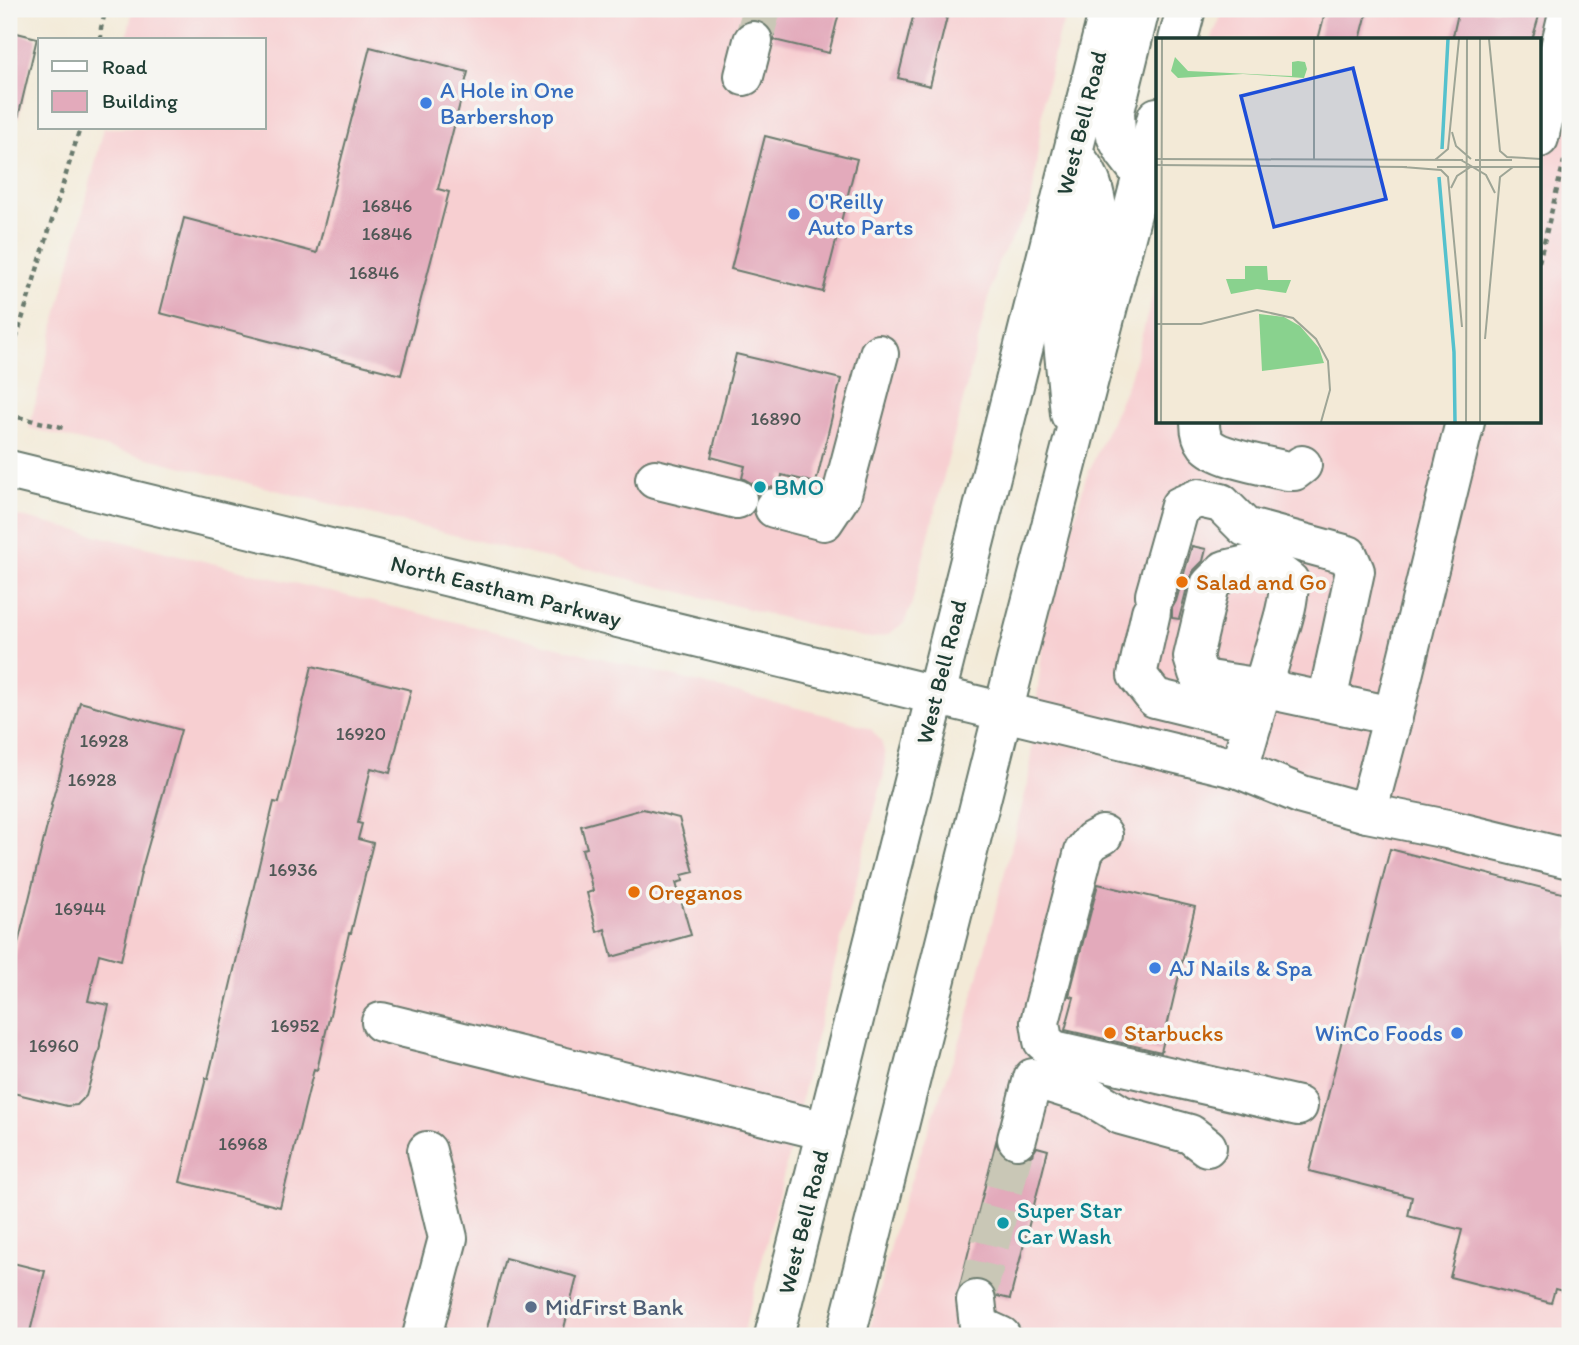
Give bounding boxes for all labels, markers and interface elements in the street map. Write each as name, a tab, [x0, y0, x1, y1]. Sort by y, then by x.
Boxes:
legend	[38, 38, 266, 130]
inset map	[1156, 38, 1540, 424]
street label: West Bell Road	[1050, 48, 1112, 198]
text: Road	[102, 54, 148, 79]
place label: A Hole in One Barbershop	[440, 76, 574, 130]
text: Building	[102, 88, 178, 113]
marker: A Hole in One Barbershop	[418, 95, 434, 111]
place label: O'Reilly Auto Parts	[808, 187, 913, 241]
house number: 16846	[362, 194, 412, 217]
marker: O'Reilly Auto Parts	[786, 206, 802, 222]
house number: 16846	[362, 222, 412, 245]
house number: 16846	[349, 261, 399, 284]
house number: 16890	[751, 407, 801, 430]
place label: BMO	[774, 473, 824, 501]
marker: BMO	[752, 479, 768, 495]
street label: North Eastham Parkway	[388, 549, 624, 633]
place label: Salad and Go	[1196, 568, 1327, 596]
marker: Salad and Go	[1174, 574, 1190, 590]
street label: West Bell Road	[910, 597, 972, 747]
house number: 16920	[336, 722, 386, 745]
house number: 16928	[79, 729, 129, 752]
house number: 16928	[67, 768, 117, 791]
house number: 16936	[268, 858, 318, 881]
place label: Oreganos	[648, 878, 743, 906]
marker: Oreganos	[626, 884, 642, 900]
house number: 16944	[54, 897, 106, 920]
place label: AJ Nails & Spa	[1169, 954, 1313, 982]
marker: AJ Nails & Spa	[1147, 960, 1163, 976]
house number: 16952	[271, 1014, 319, 1037]
place label: Starbucks	[1124, 1019, 1224, 1047]
place label: WinCo Foods	[1315, 1019, 1443, 1047]
marker: Starbucks	[1102, 1025, 1118, 1041]
marker: WinCo Foods	[1449, 1025, 1465, 1041]
house number: 16960	[29, 1034, 79, 1057]
house number: 16968	[218, 1132, 268, 1155]
street label: West Bell Road	[772, 1147, 834, 1297]
place label: Super Star Car Wash	[1017, 1196, 1122, 1250]
marker: Super Star Car Wash	[995, 1215, 1011, 1231]
place label: MidFirst Bank	[545, 1293, 684, 1321]
marker: MidFirst Bank	[523, 1299, 539, 1315]

